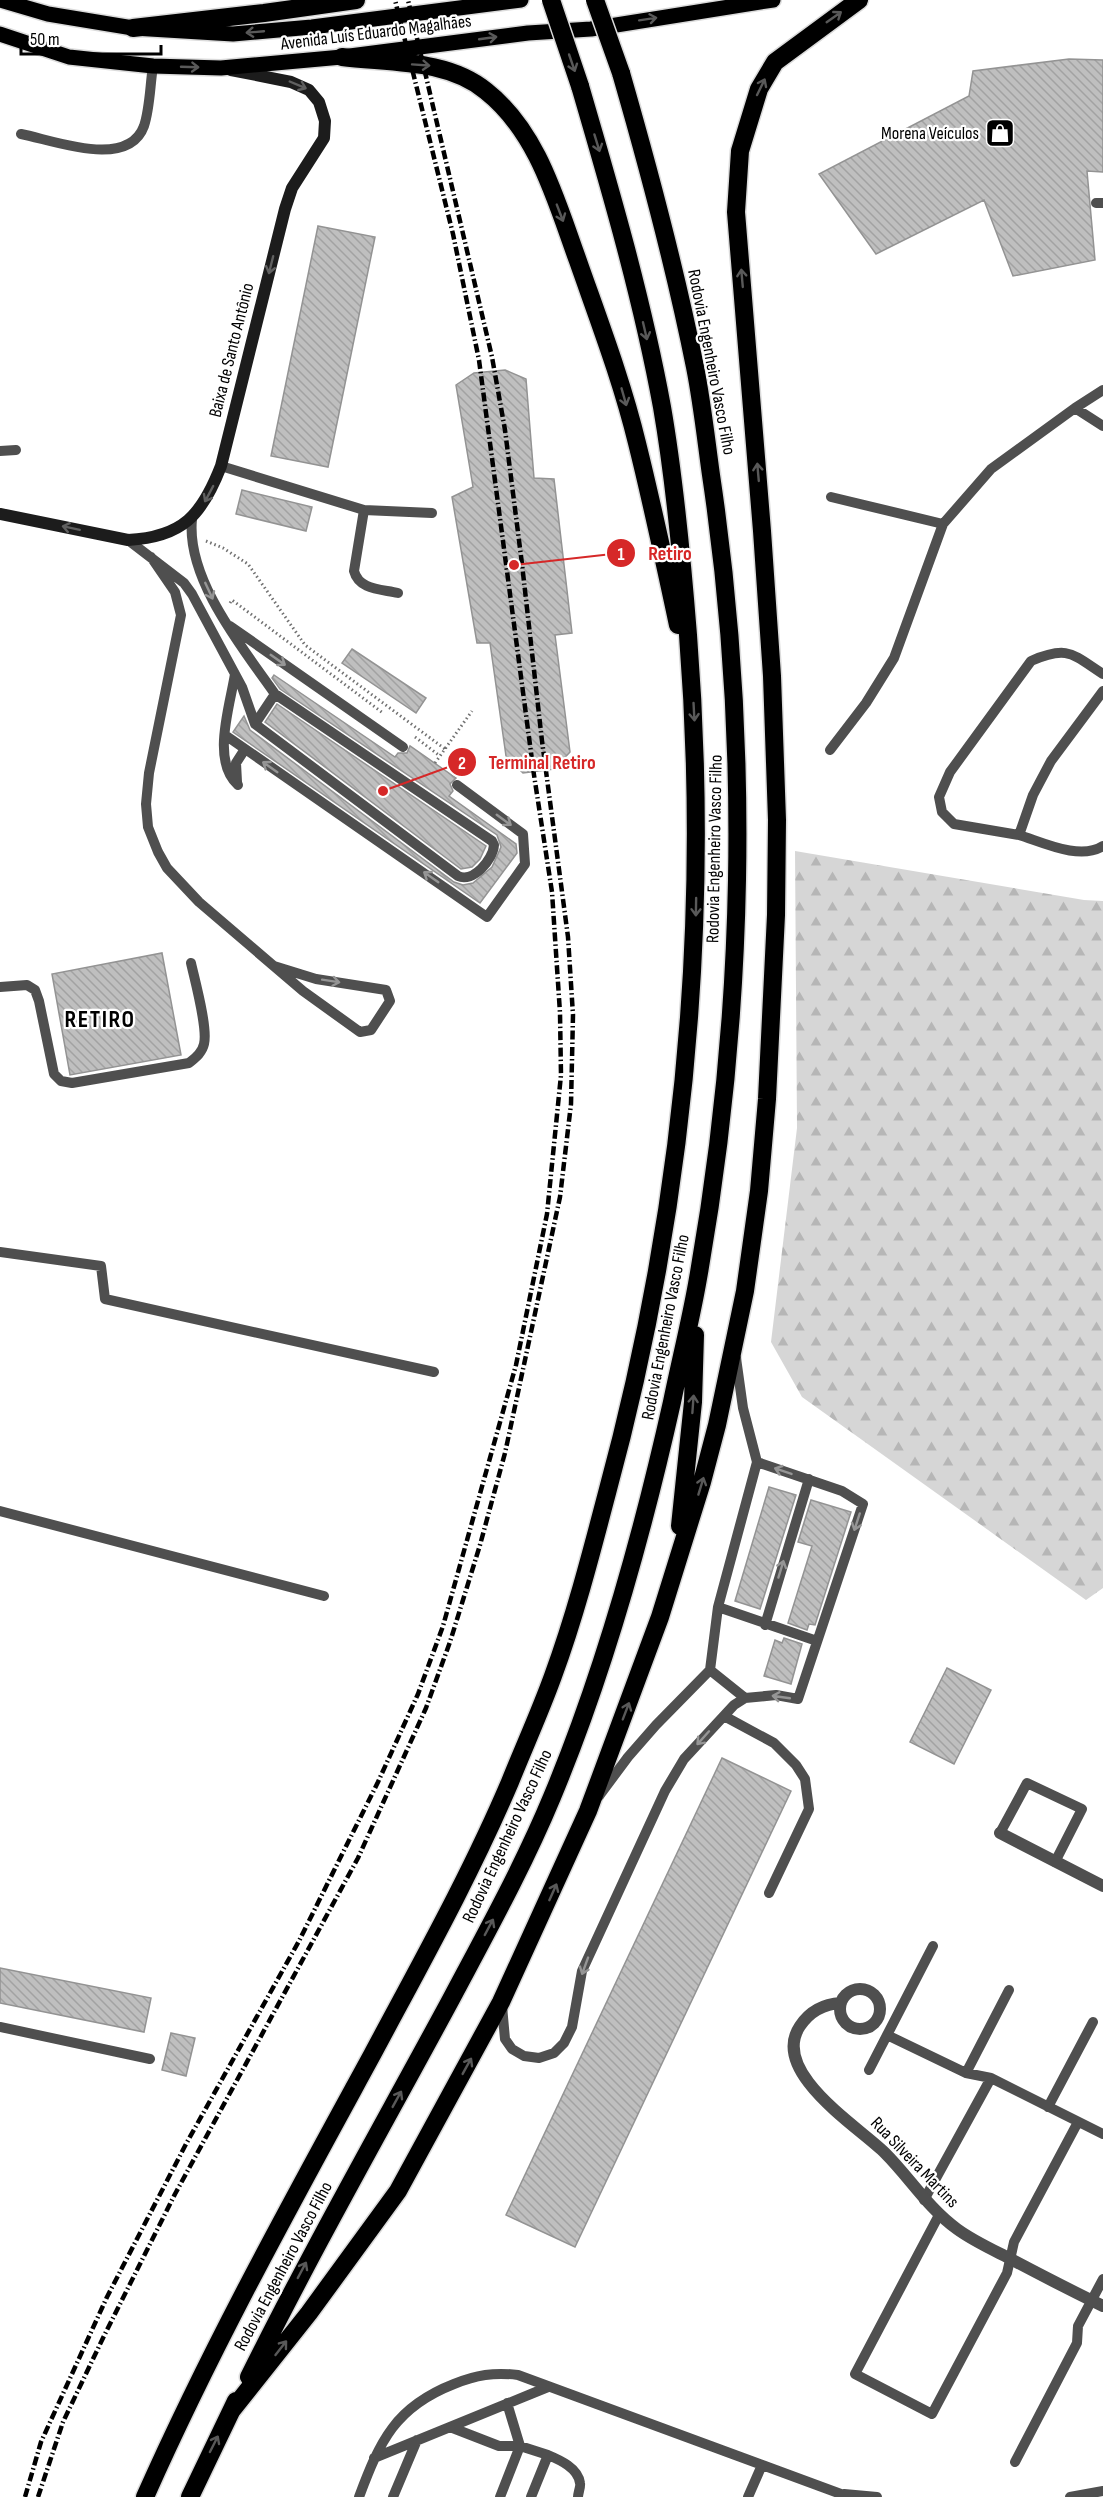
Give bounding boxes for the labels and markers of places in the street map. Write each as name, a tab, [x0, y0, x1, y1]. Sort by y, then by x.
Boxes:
shop icon: Morena Veículos	[984, 117, 1016, 149]
place label: Morena Veículos	[881, 123, 979, 144]
callout: Retiro	[606, 534, 704, 572]
callout: Terminal Retiro	[447, 743, 608, 781]

